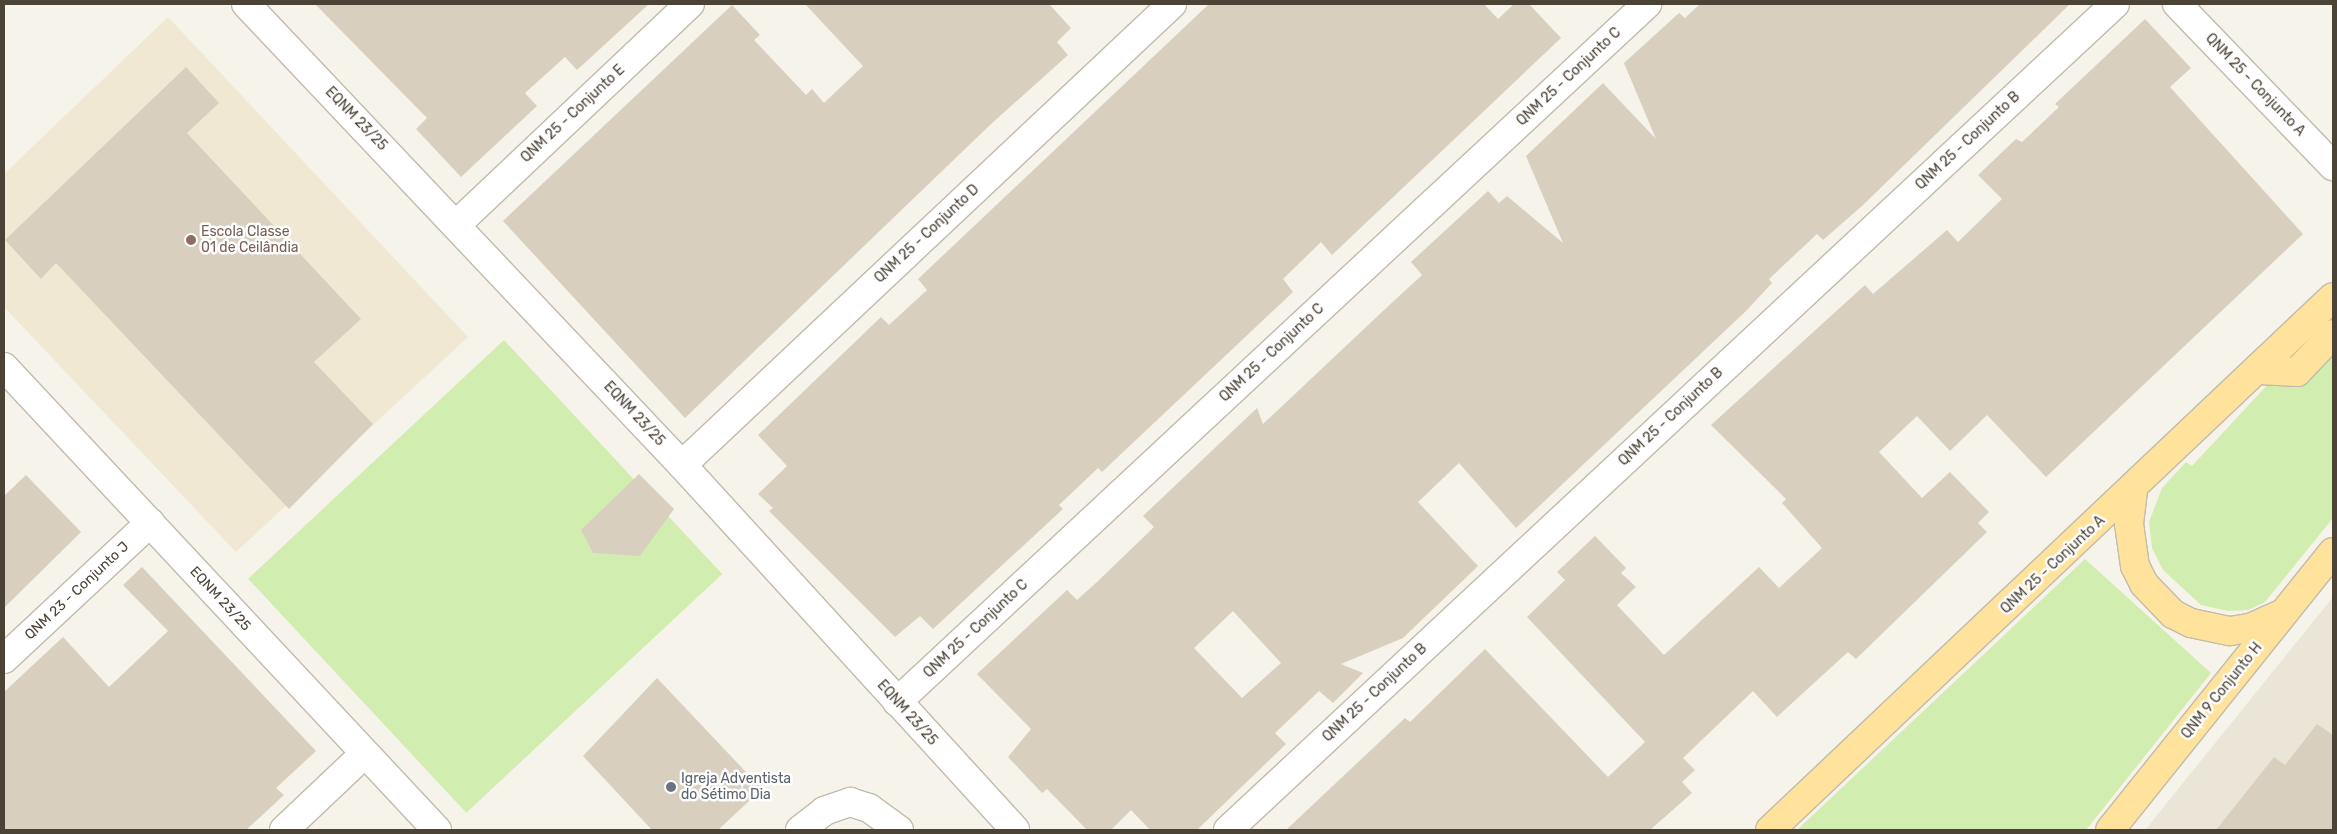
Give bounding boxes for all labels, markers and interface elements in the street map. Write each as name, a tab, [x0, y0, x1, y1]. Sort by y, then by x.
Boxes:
street label: QNM 25 - Conjunto C	[1513, 24, 1625, 130]
street label: QNM 25 - Conjunto A	[2202, 30, 2308, 140]
street label: QNM 25 - Conjunto E	[518, 62, 628, 166]
street label: EQNM 23/25	[322, 84, 390, 154]
street label: QNM 25 - Conjunto B	[1912, 88, 2024, 194]
street label: QNM 25 - Conjunto D	[871, 181, 983, 287]
place label: Escola Classe 01 de Ceilândia	[201, 224, 299, 256]
marker: Escola Classe 01 de Ceilândia	[185, 234, 197, 246]
street label: QNM 25 - Conjunto C	[1216, 300, 1328, 406]
street label: QNM 25 - Conjunto B	[1615, 364, 1727, 470]
street label: EQNM 23/25	[600, 378, 668, 450]
street label: QNM 25 - Conjunto A	[1997, 512, 2109, 618]
street label: QNM 23 - Conjunto J	[22, 538, 132, 644]
street label: EQNM 23/25	[186, 563, 254, 635]
street label: QNM 25 - Conjunto C	[920, 576, 1032, 682]
street label: QNM 25 - Conjunto B	[1319, 640, 1431, 746]
street label: QNM 9 Conjunto H	[2178, 640, 2266, 742]
street label: EQNM 23/25	[873, 677, 941, 749]
place label: Igreja Adventista do Sétimo Dia	[681, 771, 791, 804]
marker: Igreja Adventista do Sétimo Dia	[665, 781, 677, 793]

